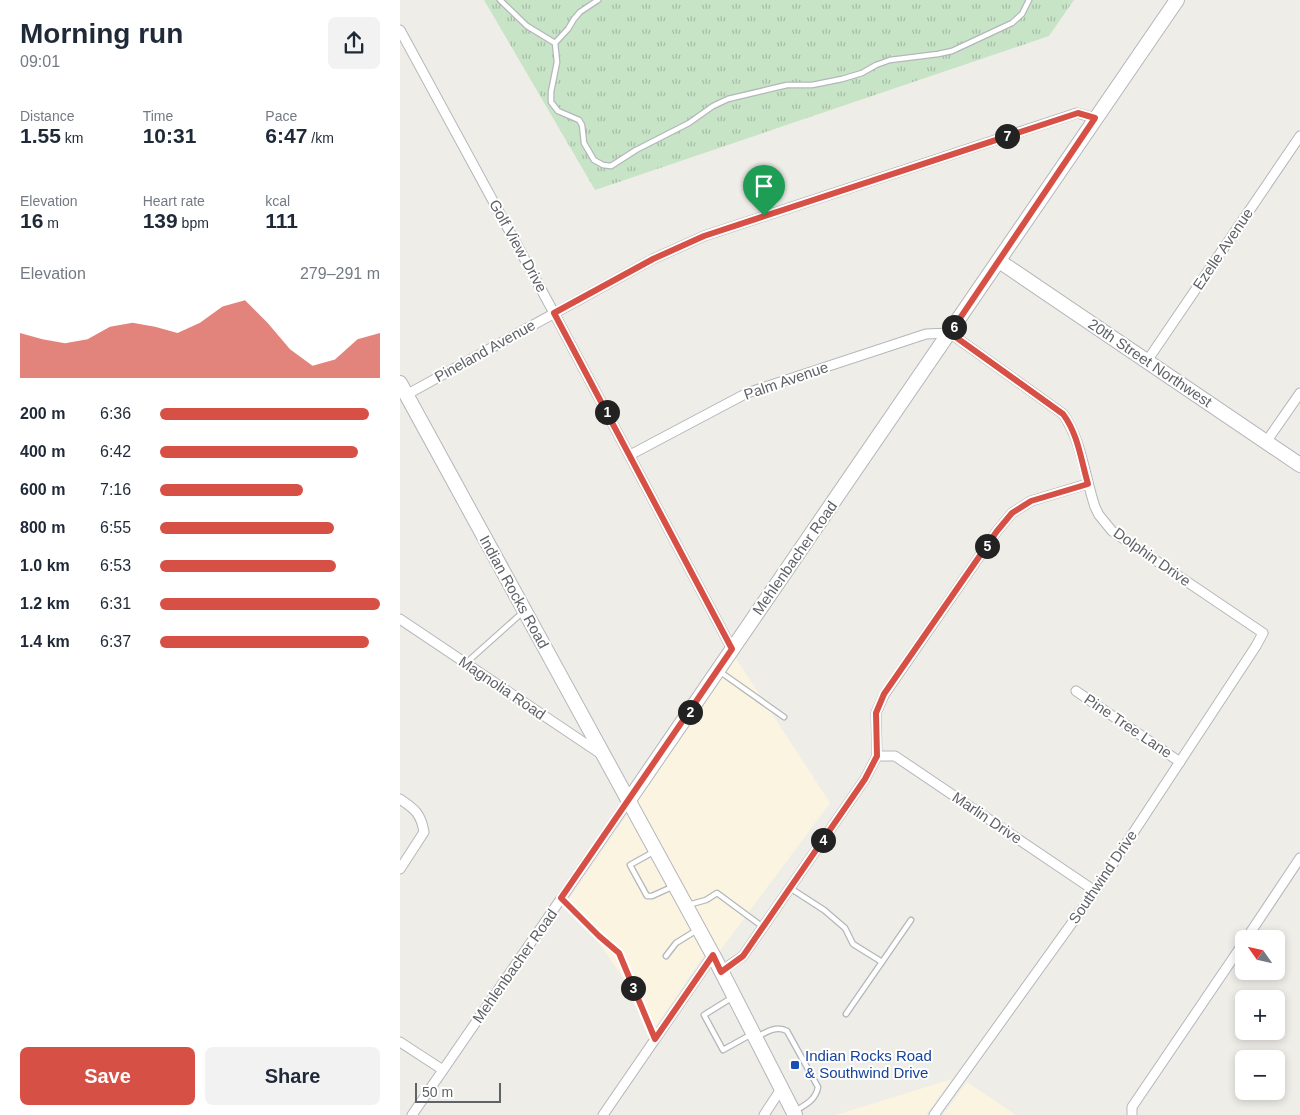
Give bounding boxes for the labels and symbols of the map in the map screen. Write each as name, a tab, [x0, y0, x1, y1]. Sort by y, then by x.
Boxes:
pin: 7	[994, 124, 1020, 148]
pin	[743, 165, 785, 216]
street label: Golf View Drive	[486, 197, 551, 295]
street label: Ezelle Avenue	[1189, 205, 1256, 293]
pin: 6	[942, 314, 966, 340]
street label: 20th Street Northwest	[1085, 315, 1216, 411]
street label: Pineland Avenue	[432, 316, 538, 385]
street label: Palm Avenue	[741, 358, 830, 403]
pin: 1	[594, 400, 620, 424]
street label: Mehlenbacher Road	[749, 498, 840, 618]
street label: Dolphin Drive	[1111, 524, 1194, 589]
street label: Indian Rocks Road	[476, 532, 553, 651]
pin: 5	[974, 534, 1000, 558]
street label: Magnolia Road	[456, 652, 549, 723]
street label: Pine Tree Lane	[1081, 690, 1175, 761]
pin: 2	[678, 700, 702, 724]
street label: Marlin Drive	[949, 788, 1025, 847]
street label: Southwind Drive	[1065, 827, 1140, 927]
pin: 4	[810, 828, 836, 852]
street label: Mehlenbacher Road	[469, 906, 560, 1026]
north arrow	[1235, 930, 1285, 980]
pin: 3	[620, 976, 646, 1000]
place label: Indian Rocks Road & Southwind Drive	[805, 1047, 932, 1081]
marker: Indian Rocks Road & Southwind Drive	[789, 1059, 801, 1071]
scale bar	[415, 1080, 501, 1103]

